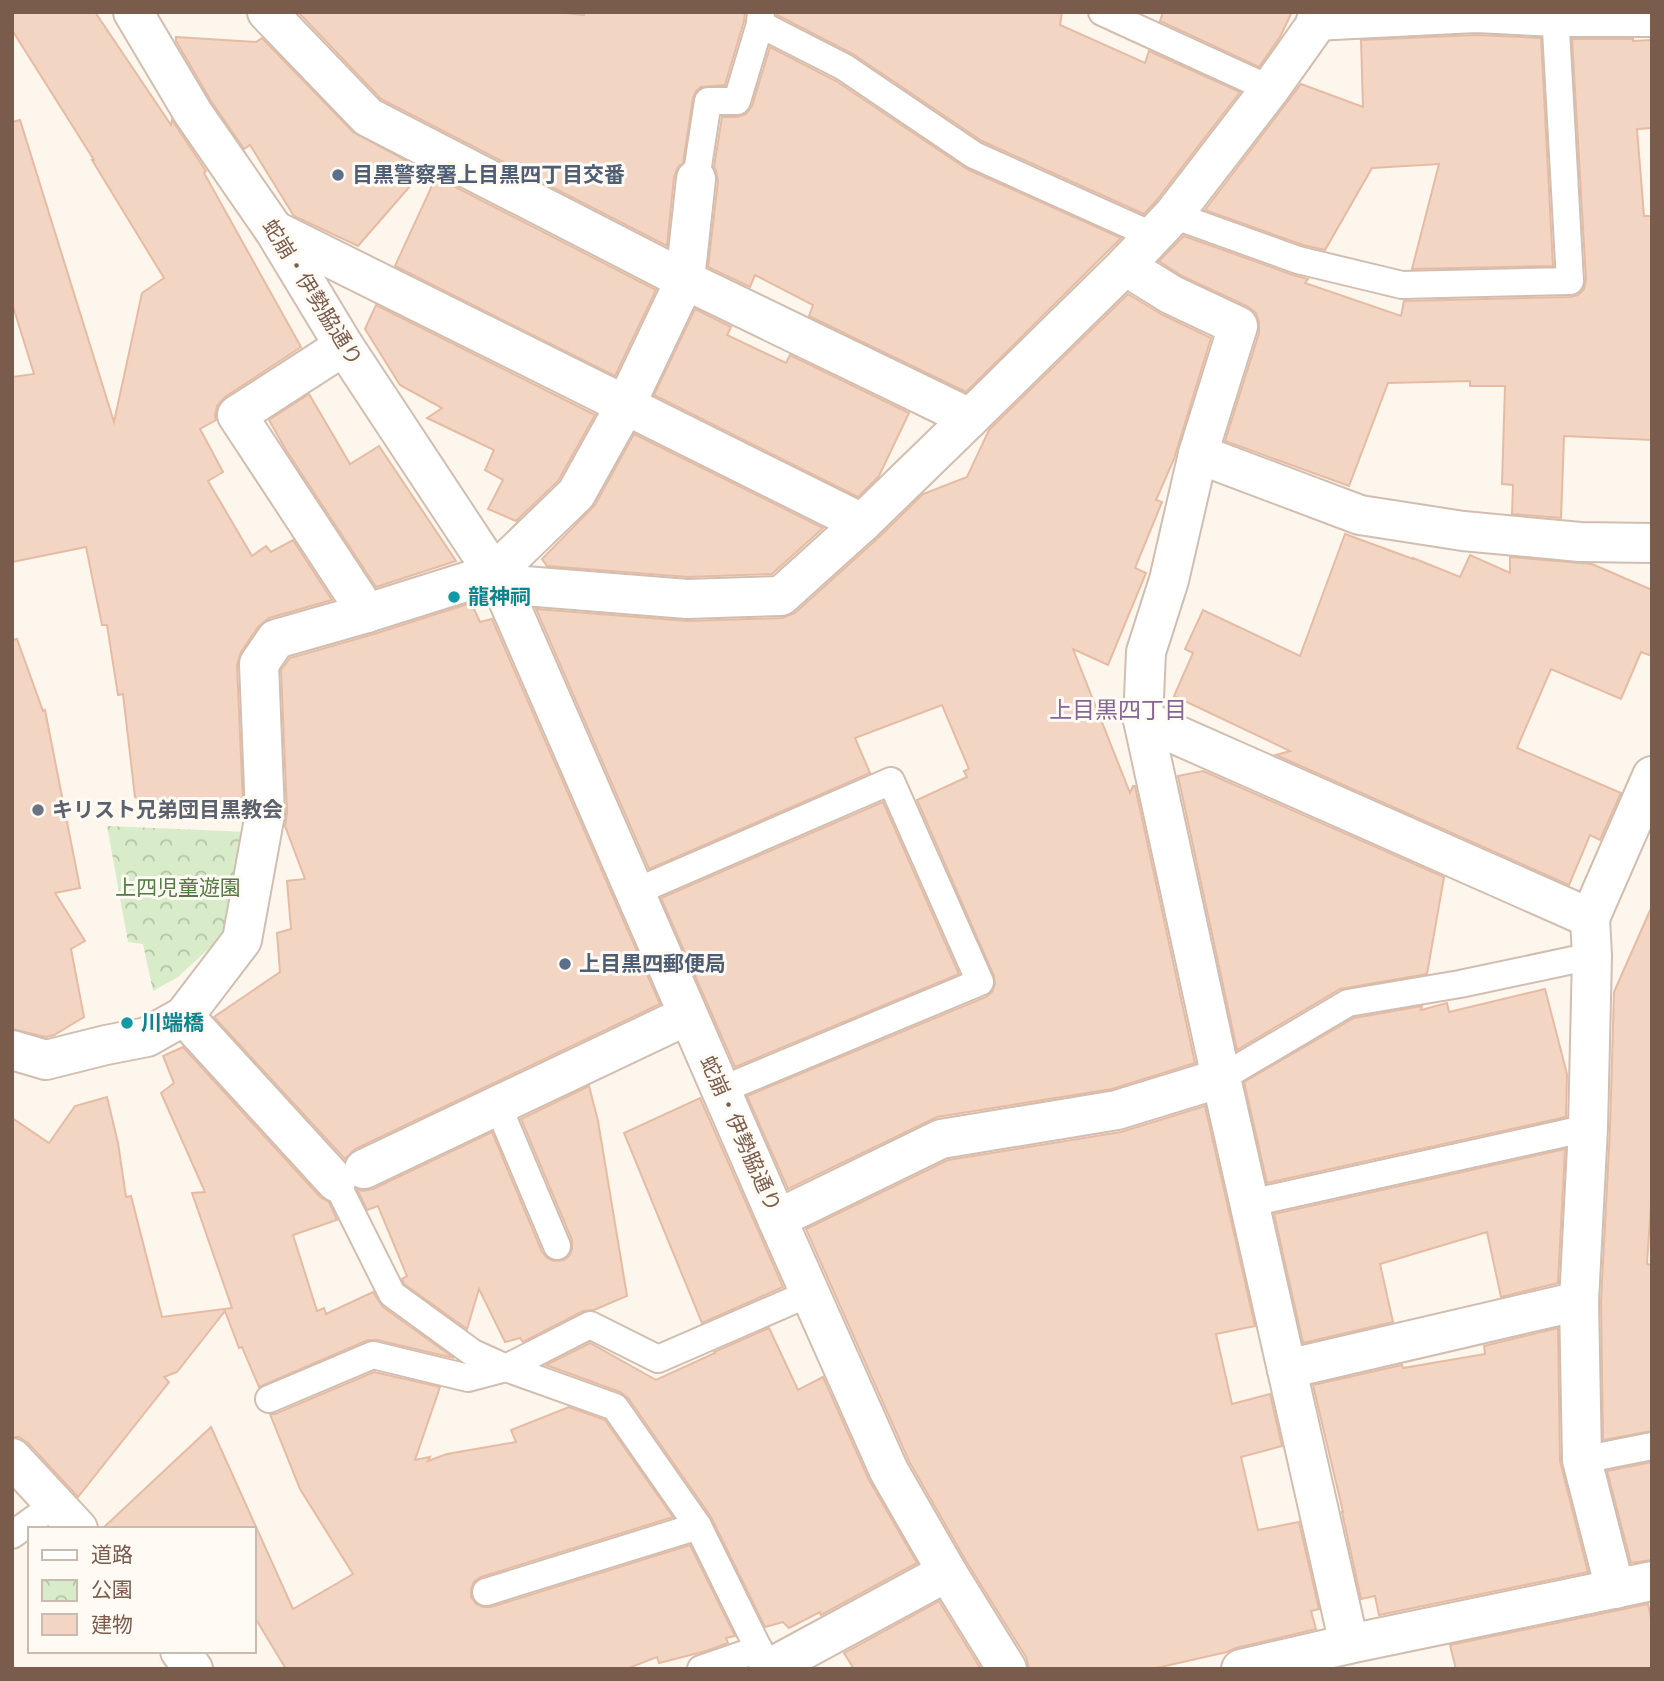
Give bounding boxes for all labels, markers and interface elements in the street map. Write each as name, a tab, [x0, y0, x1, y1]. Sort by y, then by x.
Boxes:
place label: 目黒警察署上目黒四丁目交番	[352, 163, 625, 188]
marker: 目黒警察署上目黒四丁目交番	[330, 167, 346, 183]
street label: 蛇崩・伊勢脇通り	[257, 215, 367, 371]
place label: 龍神祠	[468, 585, 531, 610]
marker: 龍神祠	[446, 589, 462, 605]
district label: 上目黒四丁目	[1049, 697, 1187, 725]
place label: キリスト兄弟団目黒教会	[52, 798, 283, 823]
marker: キリスト兄弟団目黒教会	[30, 802, 46, 818]
park label: 上四児童遊園	[115, 876, 241, 901]
place label: 上目黒四郵便局	[579, 952, 726, 977]
marker: 上目黒四郵便局	[557, 956, 573, 972]
place label: 川端橋	[141, 1011, 204, 1036]
marker: 川端橋	[119, 1015, 135, 1031]
street label: 蛇崩・伊勢脇通り	[694, 1052, 786, 1216]
legend	[28, 1527, 256, 1653]
text: 道路	[91, 1543, 133, 1568]
text: 公園	[91, 1578, 133, 1603]
text: 建物	[91, 1613, 133, 1638]

